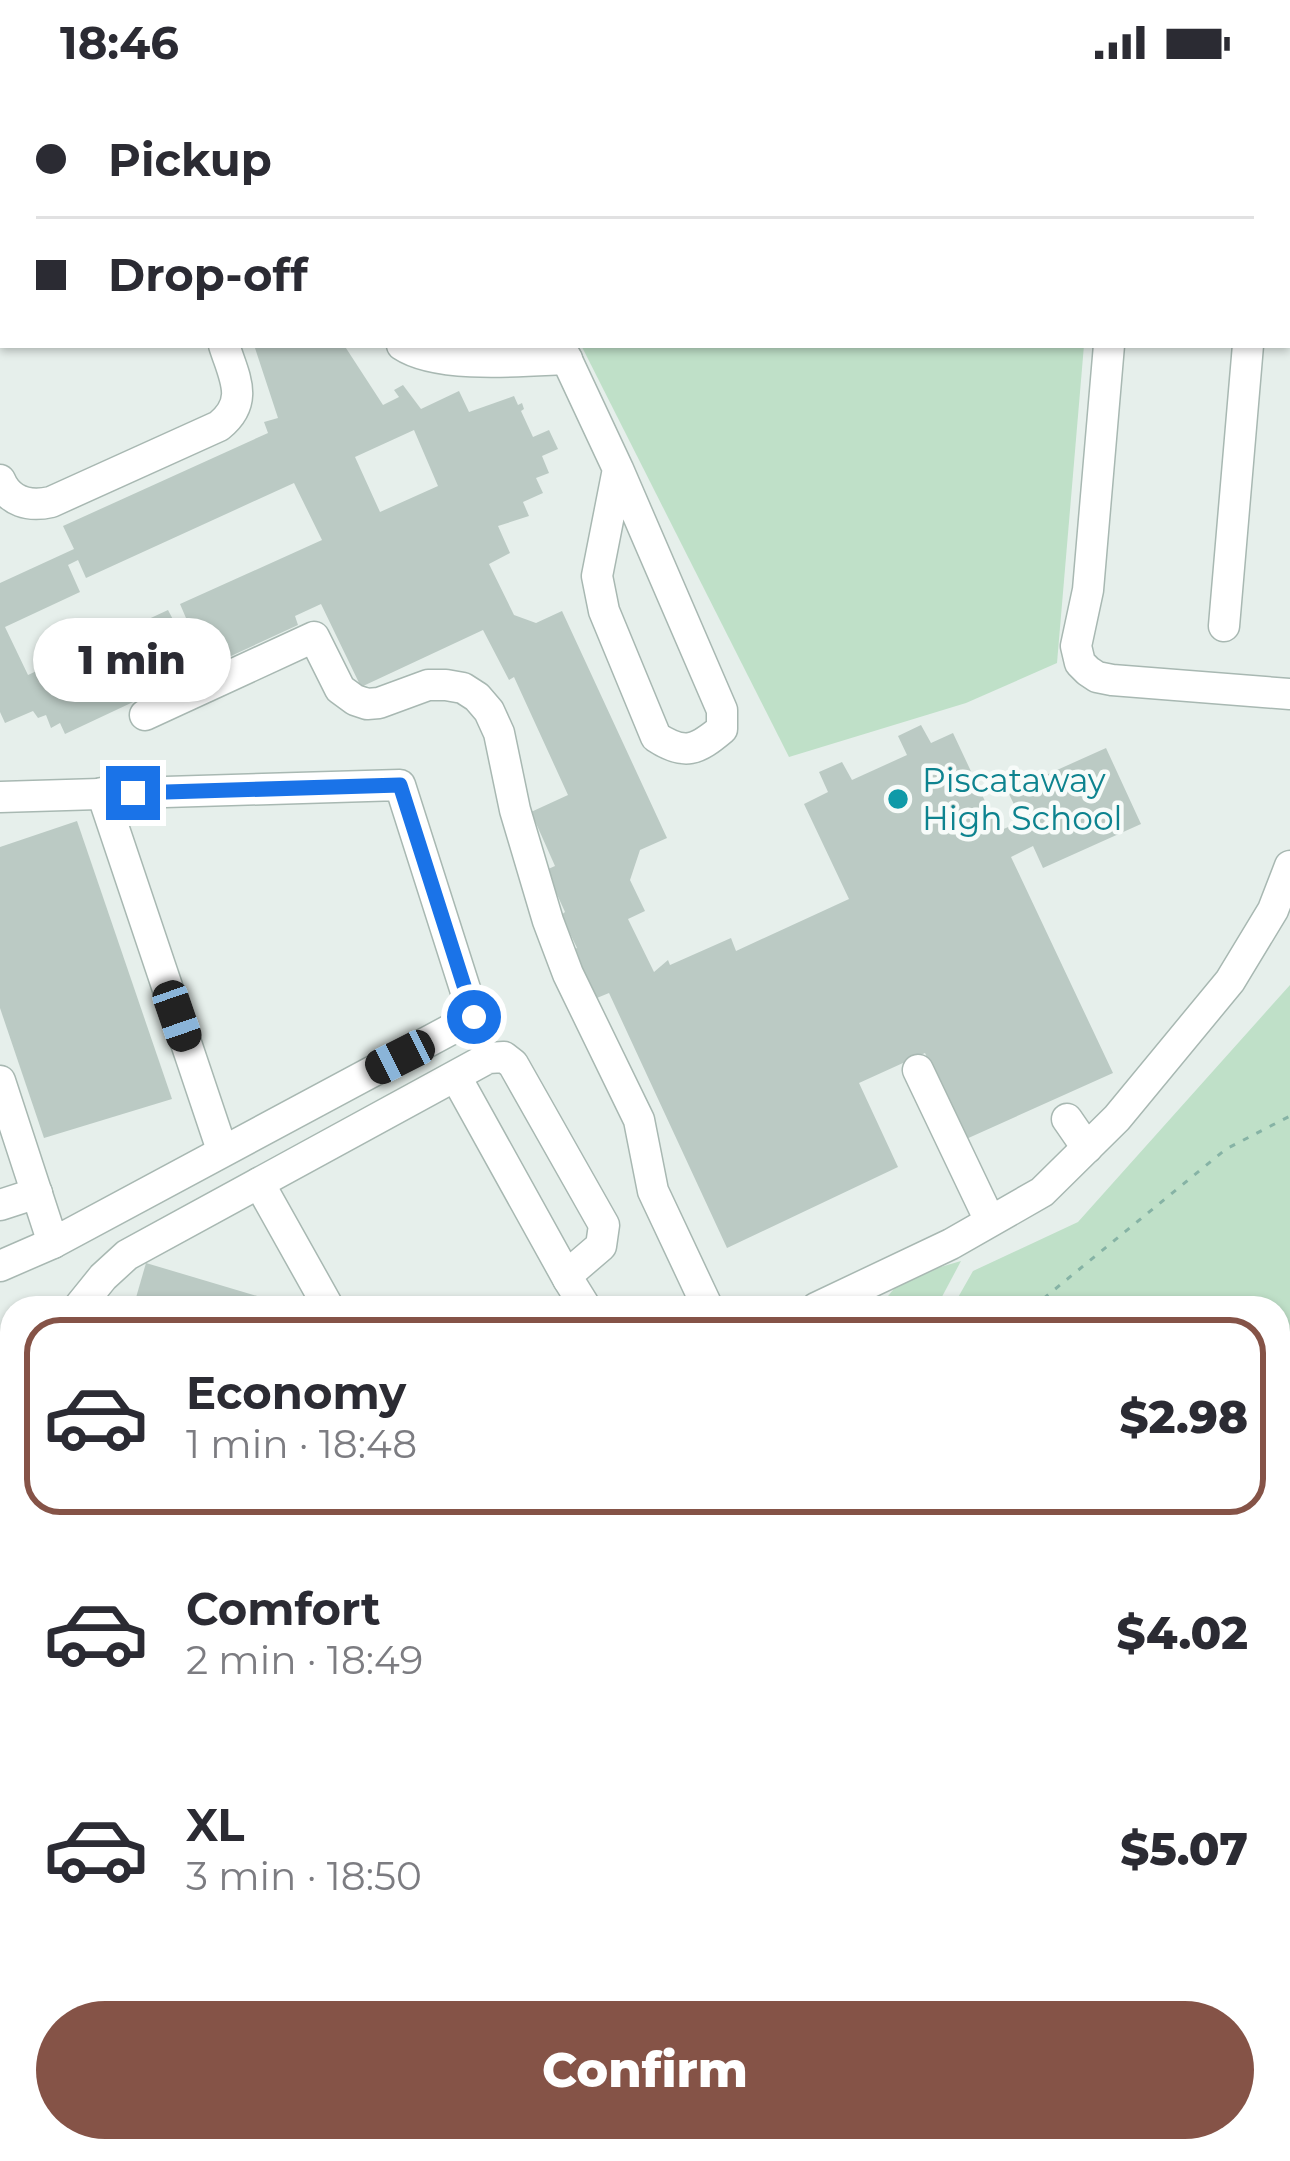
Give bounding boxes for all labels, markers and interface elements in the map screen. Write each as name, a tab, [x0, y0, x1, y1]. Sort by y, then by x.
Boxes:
text: 18:46	[60, 15, 179, 70]
text: Pickup	[108, 132, 272, 187]
text: Drop-off	[108, 247, 308, 302]
callout: 1 min	[34, 619, 232, 703]
text: 1 min	[78, 636, 186, 684]
place label: Piscataway High School	[922, 760, 1122, 838]
route end	[106, 766, 160, 820]
marker: Piscataway High School	[885, 786, 911, 812]
car	[148, 976, 206, 1056]
route start	[447, 990, 501, 1044]
car	[360, 1025, 440, 1089]
icon: car	[42, 1362, 150, 1470]
text: Economy	[186, 1365, 406, 1420]
text: $2.98	[1119, 1389, 1248, 1444]
text: 1 min · 18:48	[186, 1420, 417, 1468]
icon: car	[42, 1578, 150, 1686]
text: Comfort	[186, 1581, 381, 1636]
text: $4.02	[1116, 1605, 1248, 1660]
text: 2 min · 18:49	[186, 1636, 423, 1684]
icon: car	[42, 1794, 150, 1902]
text: XL	[186, 1797, 244, 1852]
text: $5.07	[1120, 1821, 1248, 1876]
text: 3 min · 18:50	[186, 1852, 422, 1900]
button: Confirm	[36, 2001, 1254, 2139]

